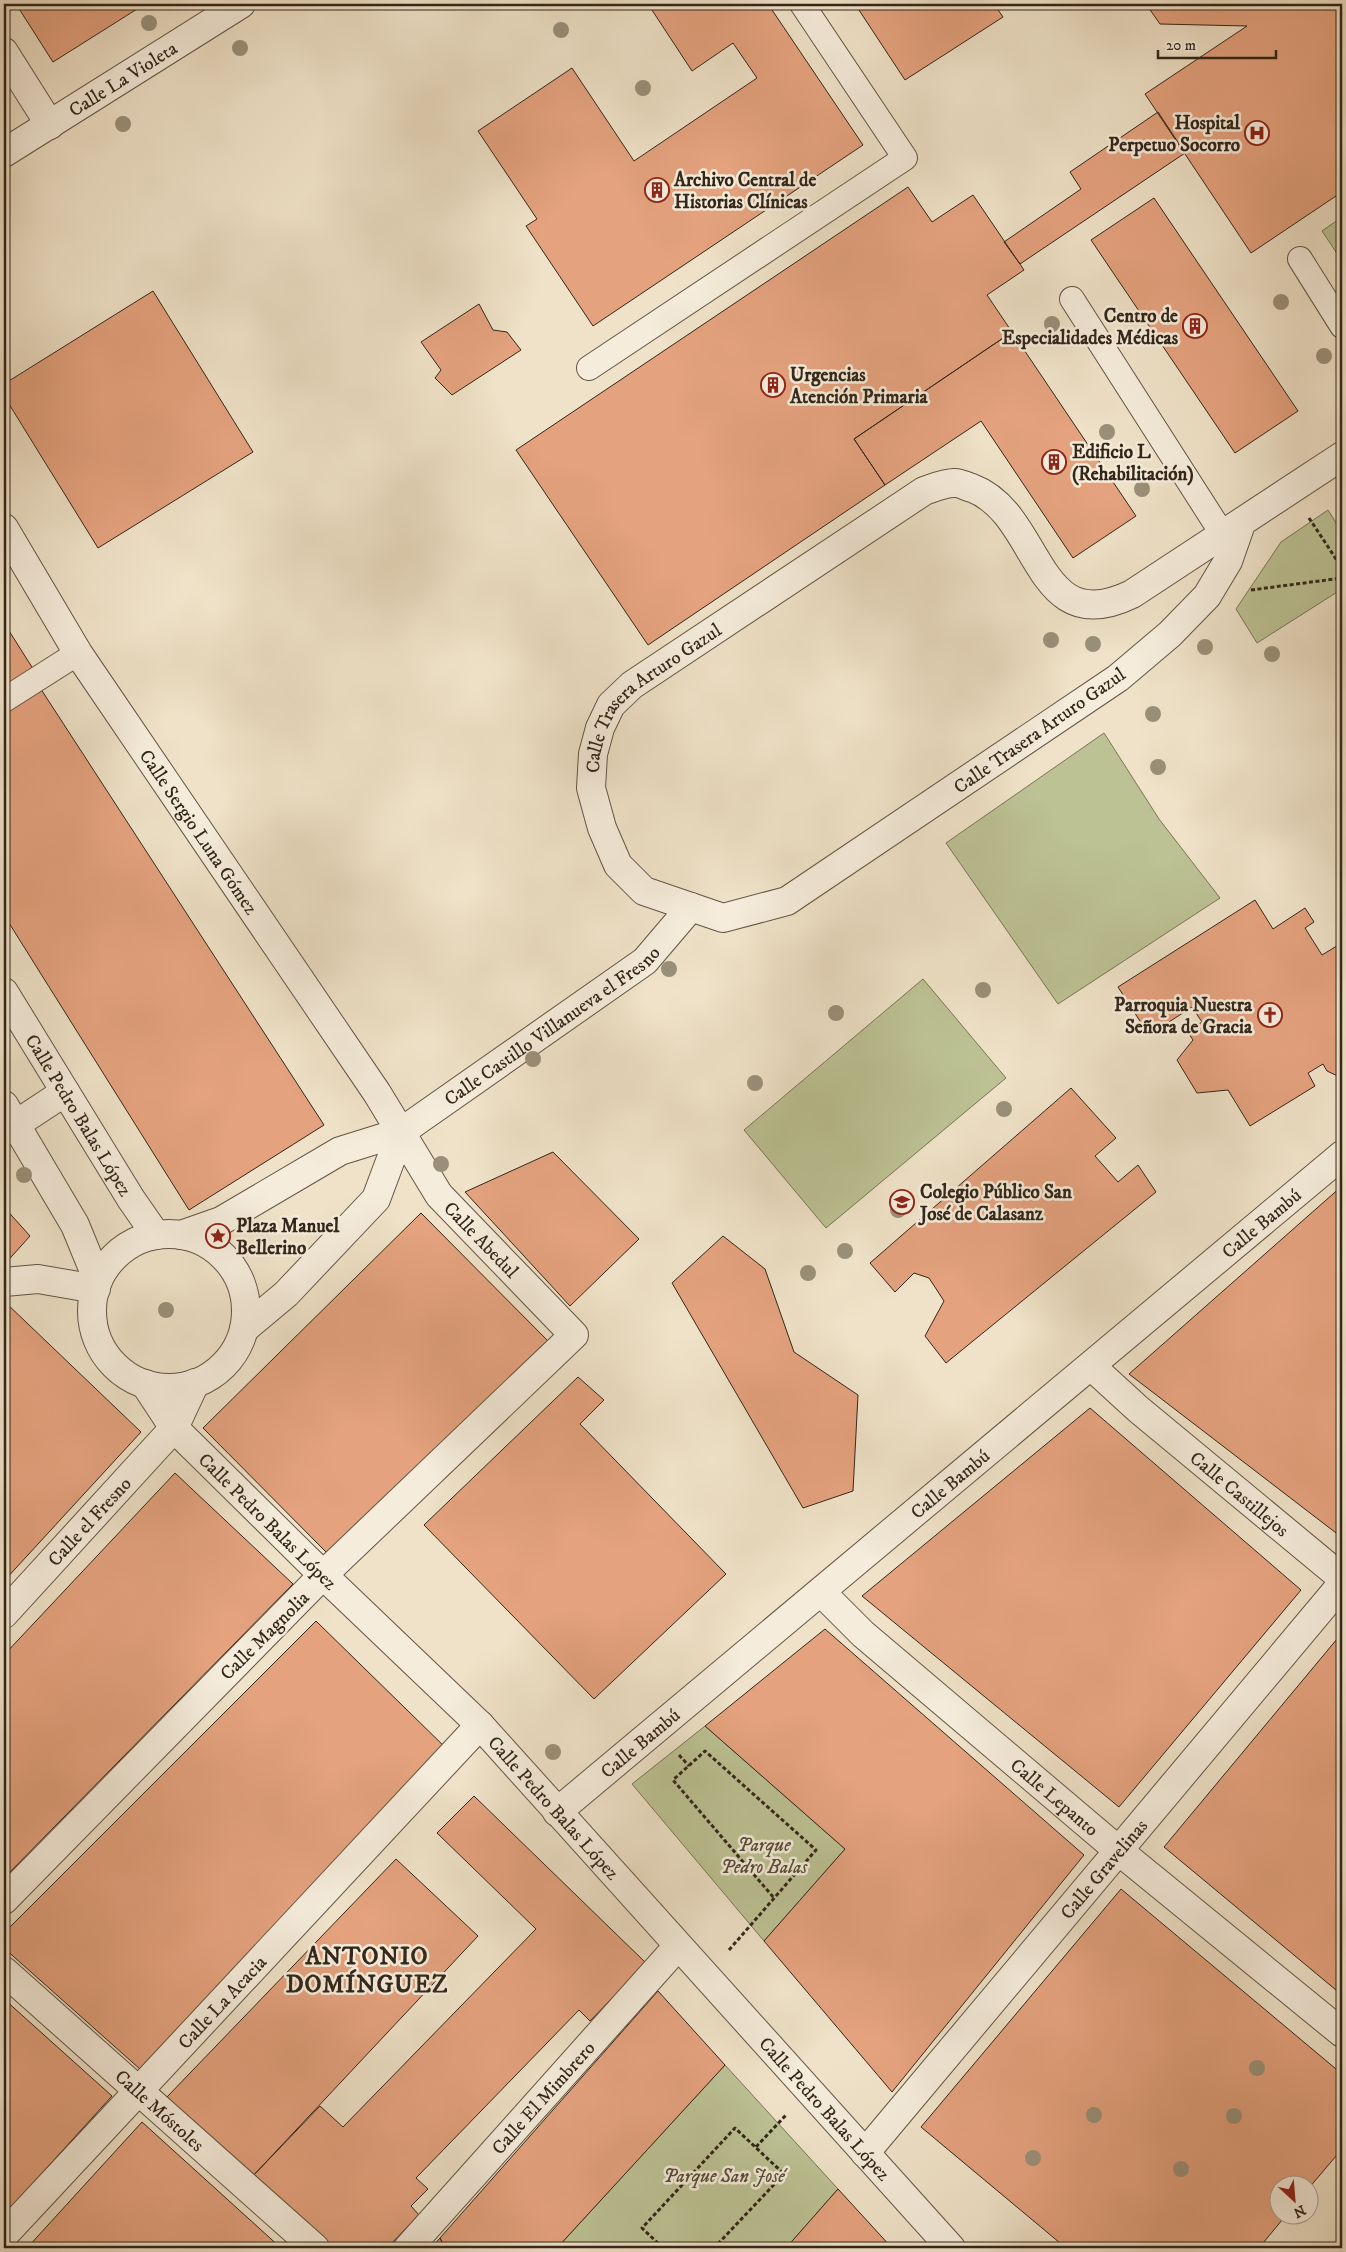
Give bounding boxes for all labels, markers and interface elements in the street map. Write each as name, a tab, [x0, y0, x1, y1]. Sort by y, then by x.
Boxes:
scale bar	[1158, 28, 1276, 60]
text: 20 m	[1166, 36, 1196, 55]
street label: Calle La Violeta	[65, 37, 182, 122]
place label: Hospital Perpetuo Socorro	[1108, 112, 1240, 157]
hospital icon: Hospital Perpetuo Socorro	[1244, 120, 1270, 146]
place label: Archivo Central de Historias Clínicas	[673, 169, 817, 214]
building icon: Archivo Central de Historias Clínicas	[644, 177, 670, 203]
place label: Centro de Especialidades Médicas	[1002, 305, 1179, 350]
building icon: Centro de Especialidades Médicas	[1182, 313, 1208, 339]
place label: Urgencias Atención Primaria	[789, 364, 929, 409]
building icon: Urgencias Atención Primaria	[760, 372, 786, 398]
place label: Edificio L (Rehabilitación)	[1072, 441, 1194, 486]
building icon: Edificio L (Rehabilitación)	[1041, 449, 1067, 475]
street label: Calle Trasera Arturo Gazul	[582, 619, 726, 774]
street label: Calle Trasera Arturo Gazul	[950, 663, 1130, 799]
street label: Calle Sergio Luna Gómez	[134, 745, 262, 919]
street label: Calle Castillo Villanueva el Fresno	[440, 942, 666, 1111]
place label: Parroquia Nuestra Señora de Gracia	[1114, 994, 1253, 1039]
church icon: Parroquia Nuestra Señora de Gracia	[1257, 1002, 1283, 1028]
street label: Calle Pedro Balas López	[20, 1030, 136, 1201]
place label: Colegio Público San José de Calasanz	[918, 1181, 1073, 1226]
street label: Calle Bambú	[1218, 1184, 1306, 1264]
school or university icon: Colegio Público San José de Calasanz	[889, 1189, 915, 1215]
street label: Calle Abedul	[438, 1197, 523, 1283]
place label: Plaza Manuel Bellerino	[236, 1215, 339, 1260]
place icon: Plaza Manuel Bellerino	[205, 1223, 231, 1249]
street label: Calle Bambú	[906, 1445, 995, 1524]
street label: Calle Castillejos	[1185, 1447, 1293, 1542]
street label: Calle Pedro Balas López	[193, 1449, 341, 1595]
street label: Calle el Fresno	[44, 1473, 137, 1571]
street label: Calle Magnolia	[216, 1587, 314, 1685]
street label: Calle Bambú	[596, 1704, 685, 1784]
street label: Calle Pedro Balas López	[482, 1732, 624, 1885]
street label: Calle Lepanto	[1005, 1754, 1103, 1842]
street label: Calle Gravelinas	[1056, 1815, 1153, 1924]
park label: Parque Pedro Balas	[721, 1834, 809, 1879]
district label: ANTONIO DOMÍNGUEZ	[286, 1942, 448, 2000]
street label: Calle La Acacia	[174, 1951, 272, 2054]
street label: Calle Pedro Balas López	[753, 2033, 895, 2186]
street label: Calle El Mimbrero	[487, 2037, 600, 2160]
street label: Calle Móstoles	[110, 2065, 208, 2157]
park label: Parque San José	[663, 2165, 788, 2189]
north arrow	[1268, 2174, 1318, 2224]
text: N	[1290, 2200, 1308, 2222]

